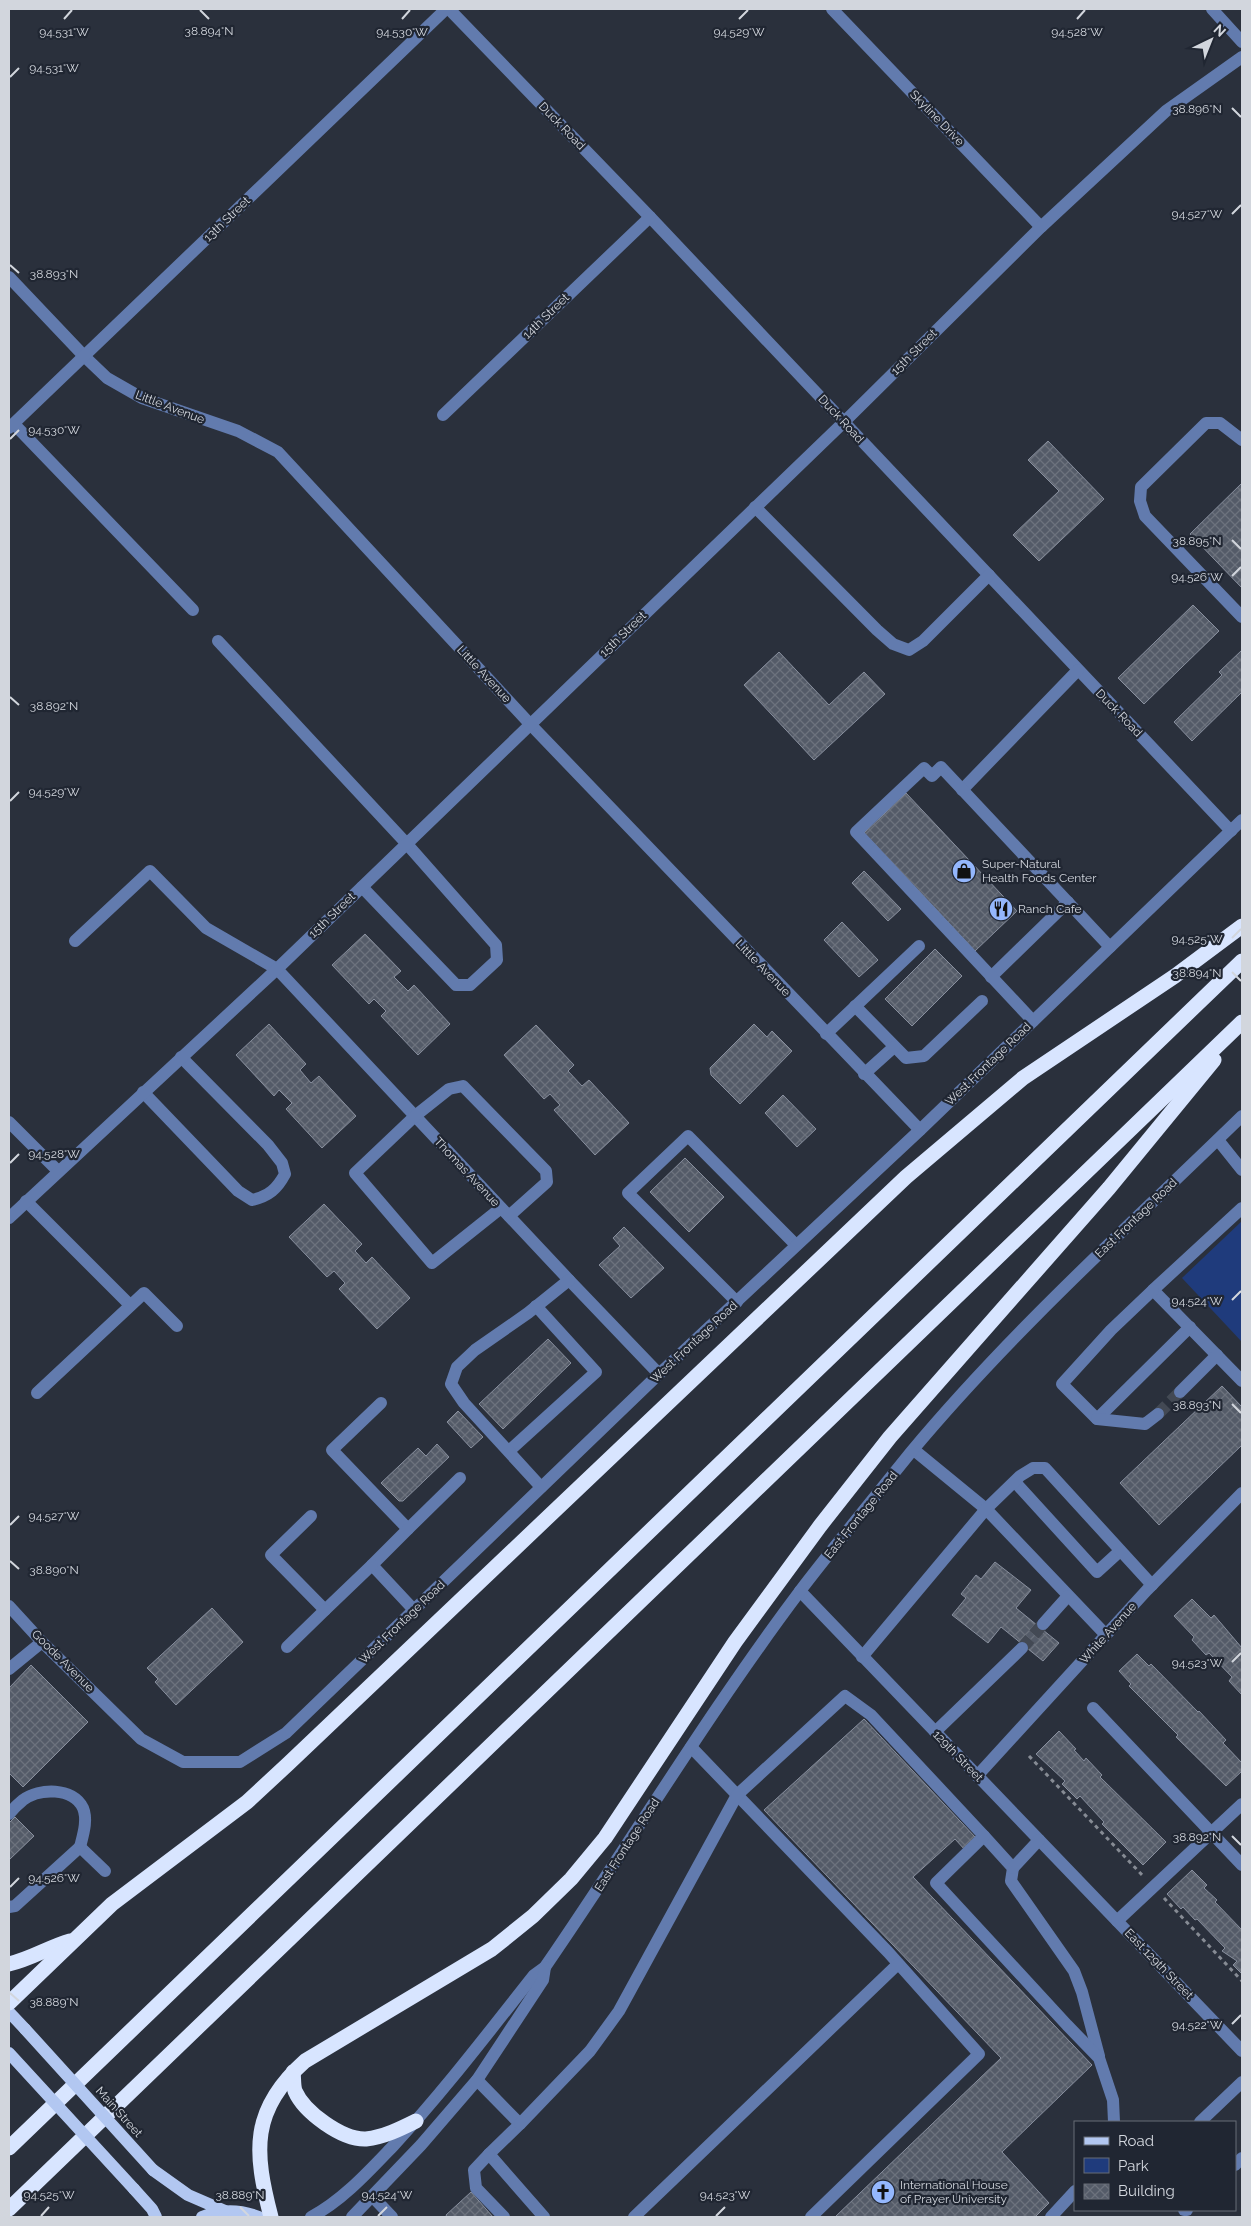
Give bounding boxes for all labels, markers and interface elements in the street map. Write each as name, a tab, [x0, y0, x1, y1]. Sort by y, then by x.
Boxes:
north arrow	[1186, 15, 1236, 65]
text: N	[1211, 21, 1229, 40]
text: 38.894°N	[185, 24, 233, 38]
text: 94.531°W	[39, 25, 89, 39]
text: 94.530°W	[376, 25, 428, 39]
text: 94.529°W	[713, 25, 765, 39]
text: 94.528°W	[1051, 25, 1103, 39]
text: 94.531°W	[29, 61, 79, 75]
street label: Skyline Drive	[907, 87, 967, 149]
street label: Duck Road	[536, 99, 588, 153]
text: 38.896°N	[1172, 102, 1222, 116]
street label: 13th Street	[201, 194, 253, 244]
text: 94.527°W	[1172, 207, 1223, 221]
text: 38.893°N	[30, 267, 78, 281]
street label: 14th Street	[520, 290, 572, 342]
street label: 15th Street	[888, 326, 940, 378]
street label: Little Avenue	[134, 387, 206, 427]
street label: Duck Road	[815, 392, 867, 446]
text: 94.530°W	[28, 423, 80, 437]
text: 38.895°N	[1173, 534, 1221, 548]
text: 94.526°W	[1171, 570, 1223, 584]
street label: 15th Street	[597, 608, 649, 660]
street label: Little Avenue	[454, 643, 514, 705]
street label: Duck Road	[1093, 686, 1145, 740]
text: 38.892°N	[30, 699, 78, 713]
text: 94.529°W	[28, 785, 80, 799]
place label: Super-Natural Health Foods Center	[982, 857, 1097, 885]
shop icon: Super-Natural Health Foods Center	[951, 858, 977, 884]
street label: 15th Street	[306, 889, 358, 941]
restaurant icon: Ranch Cafe	[988, 896, 1014, 922]
place label: Ranch Cafe	[1018, 902, 1081, 916]
text: 94.525°W	[1172, 932, 1223, 946]
street label: Little Avenue	[733, 937, 793, 999]
text: 38.894°N	[1173, 966, 1221, 980]
street label: West Frontage Road	[942, 1020, 1034, 1108]
street label: Thomas Avenue	[431, 1134, 503, 1210]
text: 94.528°W	[28, 1147, 80, 1161]
street label: East Frontage Road	[1092, 1175, 1180, 1261]
text: 94.524°W	[1172, 1294, 1223, 1308]
street label: West Frontage Road	[648, 1298, 740, 1386]
text: 38.893°N	[1173, 1398, 1221, 1412]
street label: East Frontage Road	[821, 1469, 901, 1561]
text: 94.527°W	[29, 1509, 80, 1523]
text: 38.890°N	[29, 1563, 79, 1577]
street label: West Frontage Road	[356, 1578, 448, 1666]
street label: White Avenue	[1077, 1599, 1139, 1667]
street label: Goode Avenue	[29, 1627, 97, 1695]
text: 94.523°W	[1172, 1656, 1223, 1670]
street label: 129th Street	[930, 1727, 986, 1785]
street label: East Frontage Road	[592, 1796, 662, 1894]
text: 38.892°N	[1173, 1830, 1221, 1844]
text: 94.526°W	[28, 1871, 80, 1885]
street label: East 129th Street	[1122, 1926, 1196, 2002]
text: 38.889°N	[29, 1995, 79, 2009]
text: 94.522°W	[1172, 2018, 1223, 2032]
street label: Main Street	[93, 2084, 145, 2140]
legend	[1074, 2121, 1236, 2211]
text: Road	[1118, 2132, 1154, 2150]
text: Park	[1118, 2157, 1149, 2175]
place label: International House of Prayer University	[900, 2178, 1008, 2206]
church icon: International House of Prayer University	[870, 2179, 896, 2205]
text: Building	[1118, 2182, 1175, 2200]
text: 94.525°W	[24, 2188, 75, 2202]
text: 38.889°N	[215, 2188, 265, 2202]
text: 94.524°W	[362, 2188, 413, 2202]
text: 94.523°W	[700, 2188, 751, 2202]

